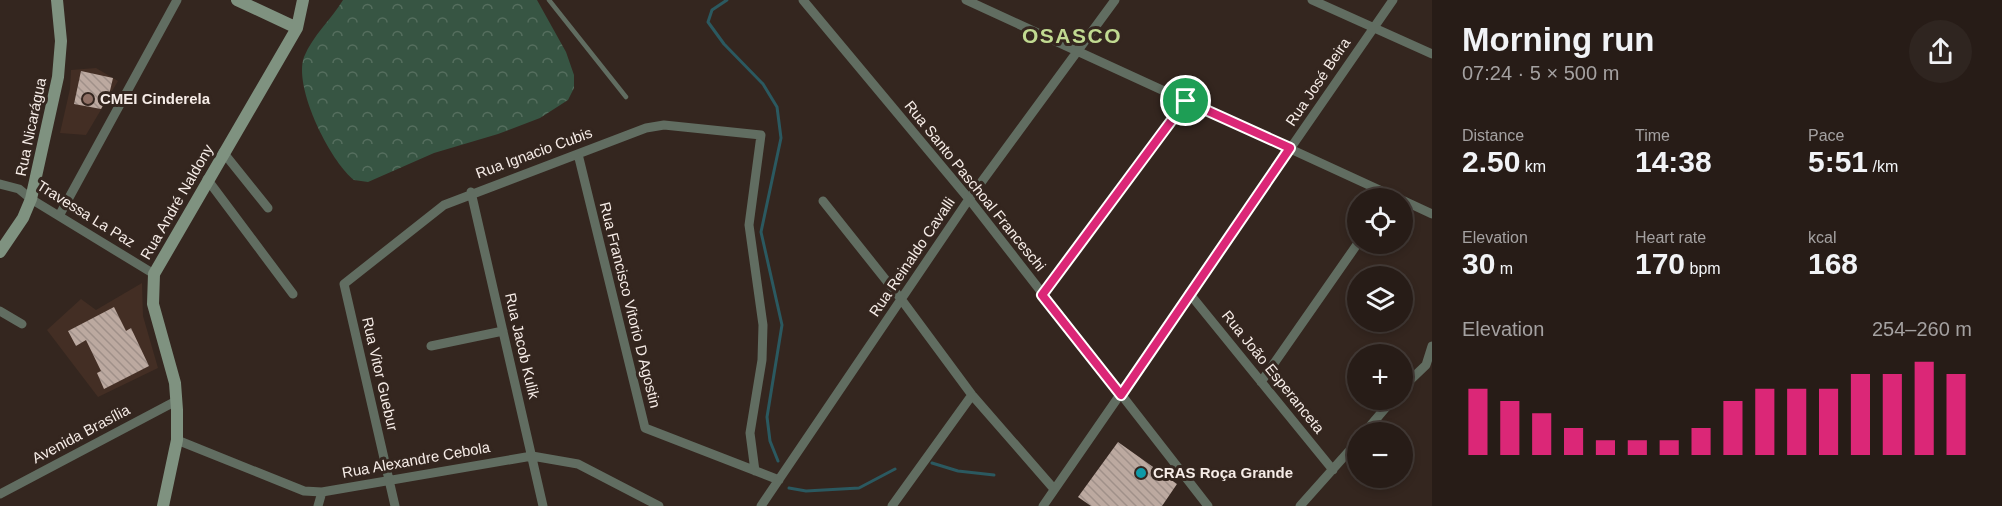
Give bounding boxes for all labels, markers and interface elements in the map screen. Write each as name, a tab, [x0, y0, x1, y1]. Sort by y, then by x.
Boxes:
button: share	[1909, 20, 1972, 83]
text: Morning run	[1462, 21, 1654, 58]
district label: OSASCO	[1022, 24, 1122, 47]
street label: Rua José Beira	[1282, 34, 1354, 129]
text: 07:24 · 5 × 500 m	[1462, 62, 1619, 84]
pin	[1160, 75, 1211, 126]
street label: Rua Nicarágua	[12, 76, 49, 178]
icon: arrive	[1169, 84, 1202, 117]
place label: CMEI Cinderela	[100, 90, 211, 107]
marker: CMEI Cinderela	[81, 92, 95, 106]
street label: Rua Santo Paschoal Franceschi	[901, 97, 1049, 274]
street label: Rua Ignacio Cubis	[473, 124, 594, 181]
text: Distance	[1462, 127, 1524, 144]
text: Time	[1635, 127, 1670, 144]
text: Pace	[1808, 127, 1844, 144]
street label: Rua André Naldony	[137, 141, 217, 262]
text: 2.50	[1462, 145, 1520, 178]
text: 14:38	[1635, 145, 1712, 178]
text: 5:51	[1808, 145, 1868, 178]
text: km	[1520, 158, 1546, 175]
text: /km	[1868, 158, 1898, 175]
street label: Travessa La Paz	[34, 177, 138, 250]
map controls	[1347, 188, 1413, 488]
button: locate	[1347, 188, 1413, 254]
street label: Rua Reinaldo Cavalli	[865, 194, 958, 320]
street label: Rua Francisco Vitorio D Agostin	[597, 200, 664, 410]
text: Elevation	[1462, 229, 1528, 246]
text: Heart rate	[1635, 229, 1706, 246]
text: kcal	[1808, 229, 1836, 246]
text: 30	[1462, 247, 1495, 280]
text: 170	[1635, 247, 1685, 280]
text: 168	[1808, 247, 1858, 280]
text: m	[1495, 260, 1513, 277]
text: bpm	[1685, 260, 1721, 277]
button: layers	[1347, 266, 1413, 332]
street label: Rua Jacob Kulik	[502, 291, 543, 401]
street label: Rua João Esperanceta	[1219, 307, 1328, 437]
street label: Rua Vitor Guebur	[359, 315, 402, 433]
text: Elevation	[1462, 318, 1544, 340]
text: 254–260 m	[1872, 318, 1972, 340]
button: +	[1347, 344, 1413, 410]
street label: Avenida Brasília	[29, 400, 133, 466]
button: −	[1347, 422, 1413, 488]
street label: Rua Alexandre Cebola	[341, 438, 492, 481]
place label: CRAS Roça Grande	[1153, 464, 1293, 481]
marker: CRAS Roça Grande	[1134, 466, 1148, 480]

